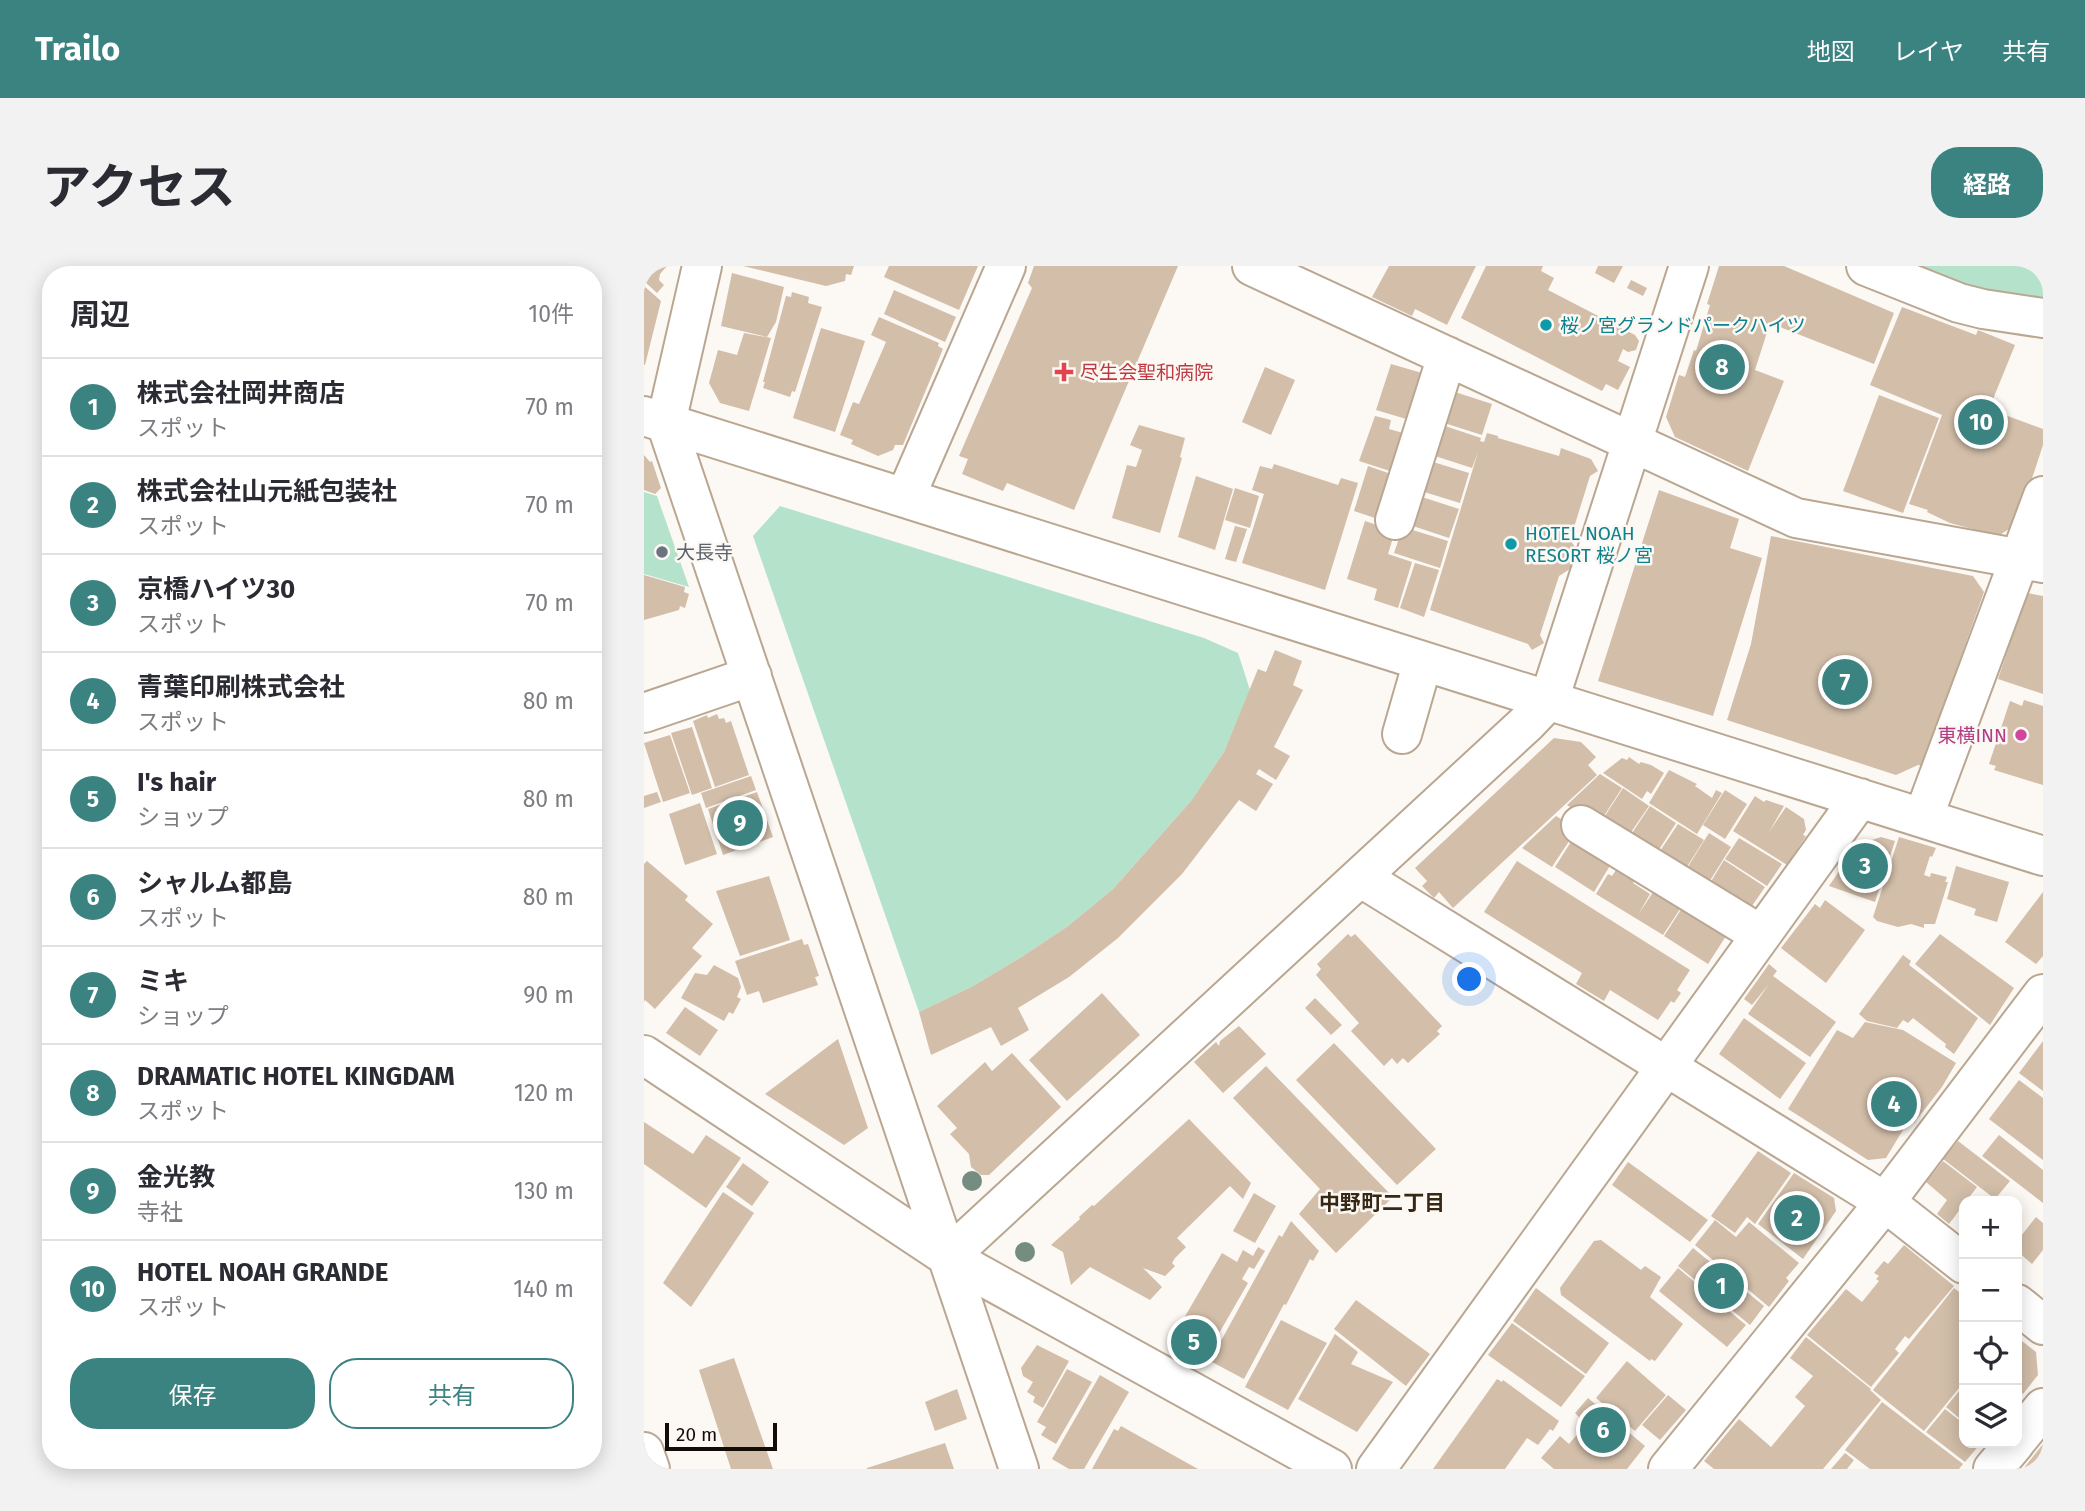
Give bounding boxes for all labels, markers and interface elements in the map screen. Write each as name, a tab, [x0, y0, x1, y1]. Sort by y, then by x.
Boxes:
text: Trailo	[35, 29, 120, 69]
text: 地図	[1807, 38, 1855, 66]
text: レイヤ	[1893, 38, 1964, 66]
text: 共有	[2002, 38, 2050, 66]
button: 経路	[1931, 147, 2043, 218]
text: アクセス	[42, 158, 236, 217]
text: 周辺	[70, 297, 130, 333]
text: 10件	[528, 300, 574, 328]
place label: 桜ノ宮グランドパークハイツ	[1560, 314, 1806, 337]
marker: 桜ノ宮グランドパークハイツ	[1538, 317, 1554, 333]
pin: 8	[1699, 341, 1745, 393]
place label: 尽生会聖和病院	[1080, 361, 1213, 384]
marker: 尽生会聖和病院	[1054, 362, 1074, 382]
text: 株式会社岡井商店	[137, 378, 345, 409]
text: 1	[88, 393, 98, 421]
text: 70 m	[525, 393, 574, 421]
pin: 10	[1958, 396, 2004, 448]
text: スポット	[137, 414, 229, 442]
text: 株式会社山元紙包装社	[137, 476, 397, 507]
text: 2	[87, 491, 99, 519]
text: 70 m	[525, 491, 574, 519]
text: スポット	[137, 512, 229, 540]
place label: HOTEL NOAH RESORT 桜ノ宮	[1525, 522, 1653, 567]
marker: HOTEL NOAH RESORT 桜ノ宮	[1503, 536, 1519, 552]
place label: 大長寺	[676, 541, 733, 564]
marker: 大長寺	[654, 544, 670, 560]
text: 京橋ハイツ30	[137, 574, 295, 605]
text: 3	[87, 589, 99, 617]
text: 70 m	[525, 589, 574, 617]
text: スポット	[137, 610, 229, 638]
pin: 7	[1822, 656, 1868, 708]
text: 青葉印刷株式会社	[137, 672, 345, 703]
text: 4	[87, 687, 100, 715]
text: 80 m	[523, 687, 574, 715]
text: スポット	[137, 708, 229, 736]
place label: 東横INN	[1937, 724, 2007, 747]
marker: 東横INN	[2013, 727, 2029, 743]
text: I's hair	[137, 767, 216, 798]
text: 5	[87, 785, 99, 813]
text: 80 m	[523, 785, 574, 813]
pin: 9	[717, 797, 763, 849]
text: ショップ	[137, 803, 229, 831]
pin: 3	[1842, 840, 1888, 892]
text: シャルム都島	[137, 868, 292, 899]
text: 6	[87, 883, 99, 911]
text: 80 m	[523, 883, 574, 911]
text: スポット	[137, 904, 229, 932]
your location	[1452, 962, 1486, 996]
text: ミキ	[137, 966, 189, 997]
text: 7	[88, 981, 98, 1009]
text: 90 m	[523, 981, 574, 1009]
text: ショップ	[137, 1002, 229, 1030]
text: DRAMATIC HOTEL KINGDAM	[137, 1061, 455, 1092]
pin: 4	[1871, 1078, 1917, 1130]
text: 8	[86, 1079, 100, 1107]
text: 120 m	[514, 1079, 574, 1107]
text: スポット	[137, 1097, 229, 1125]
text: 金光教	[137, 1162, 215, 1193]
text: 9	[87, 1177, 99, 1205]
text: 130 m	[514, 1177, 574, 1205]
district label: 中野町二丁目	[1319, 1190, 1445, 1216]
pin: 2	[1774, 1192, 1820, 1244]
map controls	[1959, 1196, 2022, 1448]
button: +	[1959, 1196, 2022, 1259]
text: 寺社	[137, 1198, 183, 1226]
text: HOTEL NOAH GRANDE	[137, 1257, 388, 1288]
button: −	[1959, 1259, 2022, 1322]
pin: 1	[1698, 1260, 1744, 1312]
text: 10	[81, 1275, 105, 1303]
text: 140 m	[513, 1275, 574, 1303]
text: スポット	[137, 1293, 229, 1321]
pin: 5	[1171, 1316, 1217, 1368]
button: locate	[1959, 1322, 2022, 1385]
button: 保存	[70, 1358, 315, 1429]
button: 共有	[329, 1358, 574, 1429]
button: layers	[1959, 1385, 2022, 1448]
pin: 6	[1580, 1404, 1626, 1456]
scale bar	[665, 1420, 777, 1452]
text: 20 m	[676, 1423, 717, 1446]

